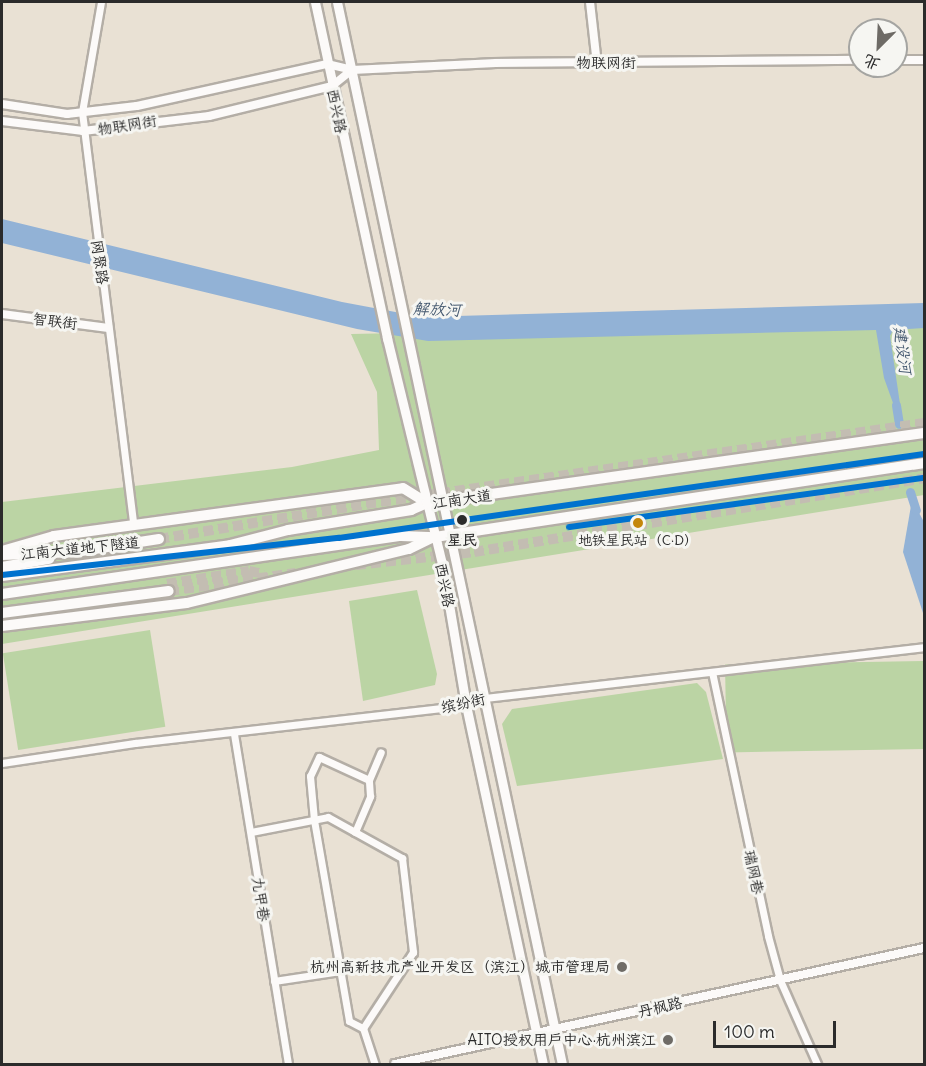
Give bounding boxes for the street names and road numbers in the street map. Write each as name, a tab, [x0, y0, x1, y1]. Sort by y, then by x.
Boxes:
street label: 物联网街	[576, 54, 636, 72]
street label: 西兴路	[324, 87, 350, 135]
street label: 物联网街	[96, 111, 158, 139]
street label: 网聚路	[88, 238, 112, 286]
street label: 智联街	[32, 309, 78, 333]
street label: 江南大道	[431, 486, 493, 512]
street label: 江南大道地下隧道	[19, 533, 141, 563]
street label: 西兴路	[432, 561, 458, 609]
street label: 缤纷街	[439, 690, 487, 716]
street label: 瑞网巷	[741, 848, 767, 896]
street label: 九甲巷	[249, 875, 273, 923]
street label: 丹枫路	[636, 993, 684, 1021]

